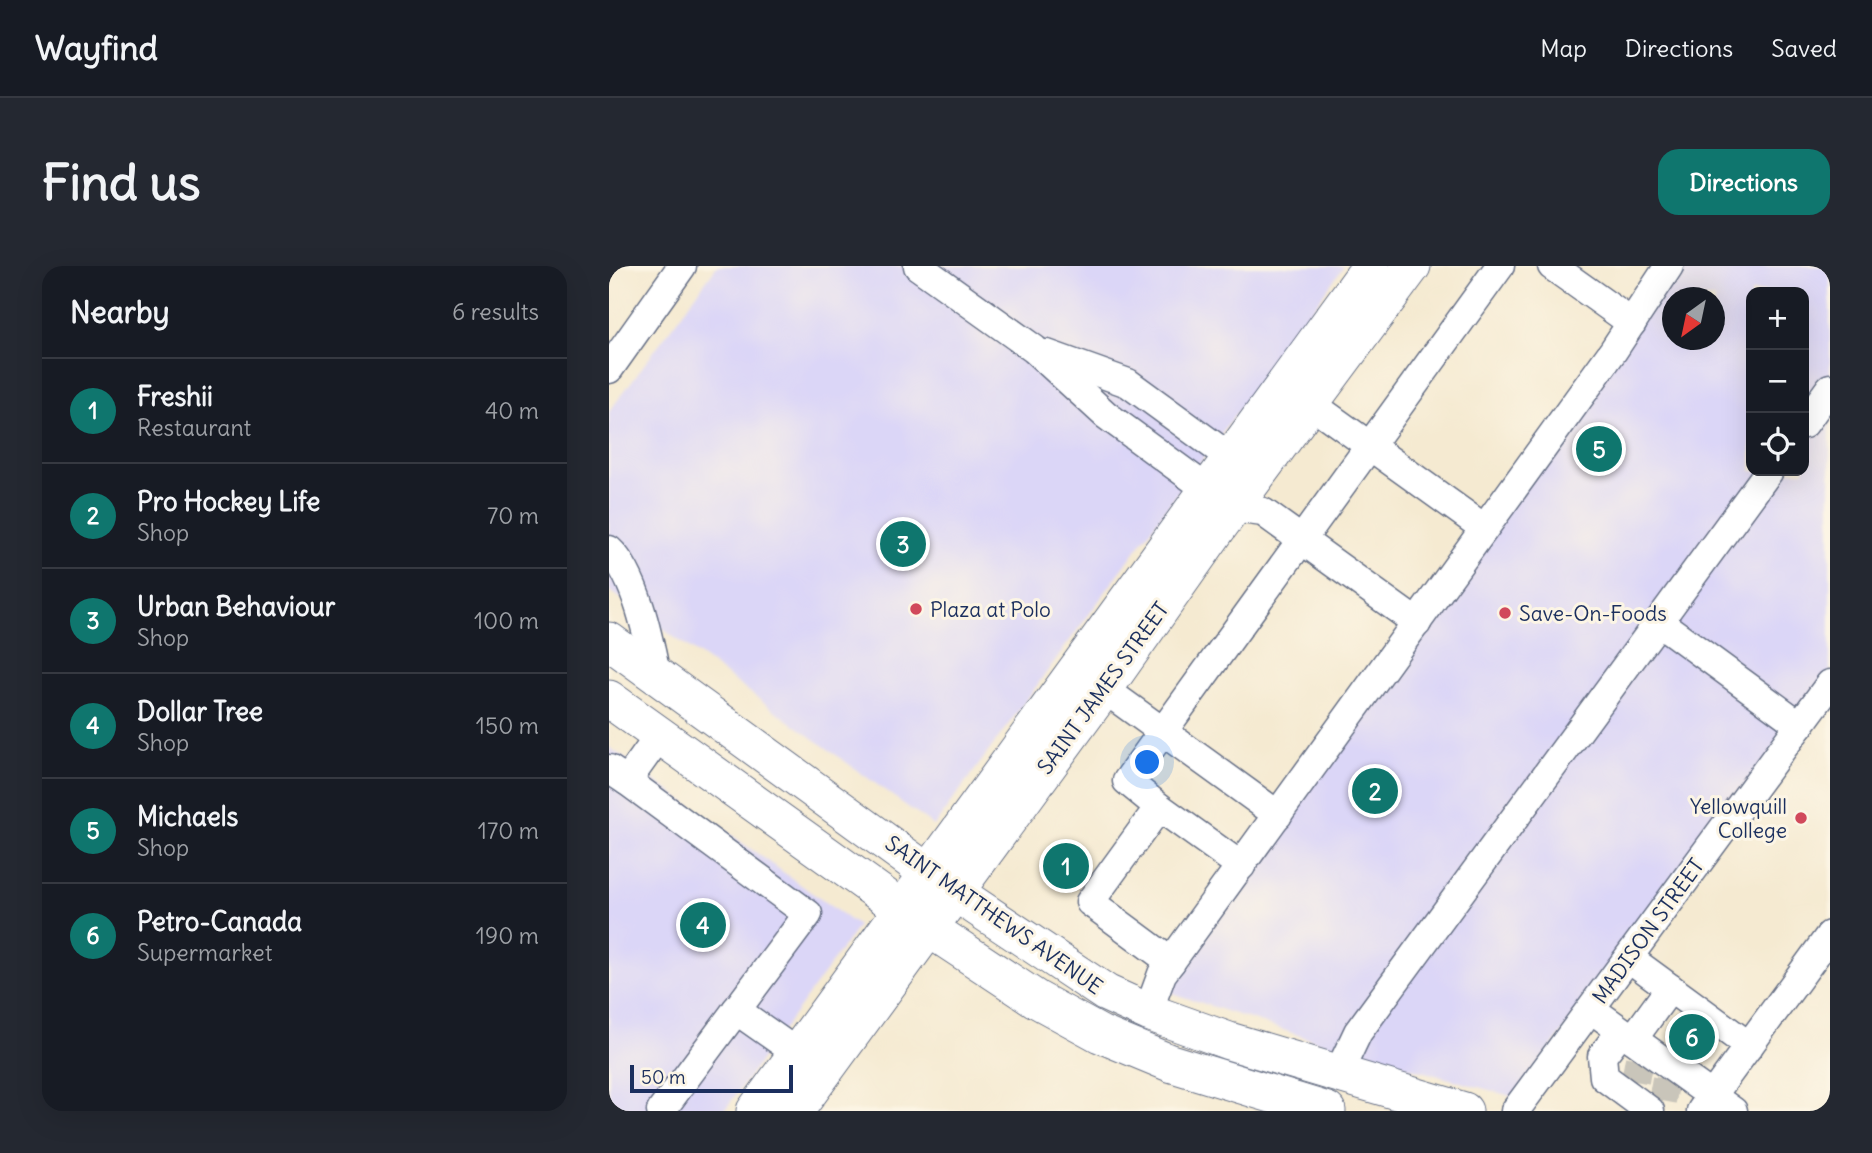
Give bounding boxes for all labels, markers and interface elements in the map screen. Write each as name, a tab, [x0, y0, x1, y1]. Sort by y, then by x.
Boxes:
text: Wayfind	[35, 27, 158, 69]
text: Map	[1540, 33, 1587, 63]
text: Directions	[1625, 33, 1733, 63]
text: Saved	[1771, 33, 1837, 63]
button: Directions	[1658, 149, 1830, 215]
text: Find us	[42, 152, 200, 213]
north arrow	[1662, 287, 1725, 350]
map controls	[1746, 287, 1809, 476]
button: +	[1746, 287, 1809, 350]
text: Nearby	[70, 293, 170, 331]
text: 6 results	[452, 297, 539, 326]
button: −	[1746, 350, 1809, 413]
text: Freshii	[137, 380, 213, 413]
text: 1	[88, 396, 98, 425]
text: 40 m	[485, 396, 539, 425]
text: Restaurant	[137, 413, 251, 442]
button: locate	[1746, 413, 1809, 476]
pin: 5	[1576, 423, 1622, 475]
text: Pro Hockey Life	[137, 485, 320, 518]
text: 2	[87, 501, 99, 530]
text: 70 m	[487, 501, 539, 530]
text: Shop	[137, 518, 189, 547]
pin: 3	[880, 518, 926, 570]
text: Urban Behaviour	[137, 590, 335, 623]
place label: Plaza at Polo	[930, 596, 1051, 623]
street label: SAINT JAMES STREET	[1031, 596, 1175, 780]
place label: Save-On-Foods	[1519, 600, 1667, 627]
marker: Plaza at Polo	[908, 601, 924, 617]
marker: Save-On-Foods	[1497, 605, 1513, 621]
text: 3	[86, 606, 100, 635]
text: 100 m	[474, 606, 539, 635]
text: Shop	[137, 623, 189, 652]
text: Dollar Tree	[137, 695, 263, 728]
text: 4	[86, 711, 100, 740]
text: 150 m	[476, 711, 539, 740]
text: Shop	[137, 728, 189, 757]
your location	[1130, 745, 1164, 779]
pin: 2	[1352, 765, 1398, 817]
place label: Yellowquill College	[1690, 793, 1787, 844]
text: Michaels	[137, 800, 238, 833]
marker: Yellowquill College	[1793, 810, 1809, 826]
text: 5	[86, 816, 100, 845]
text: 170 m	[478, 816, 539, 845]
street label: SAINT MATTHEWS AVENUE	[880, 830, 1108, 1000]
text: Shop	[137, 833, 189, 862]
pin: 1	[1043, 840, 1089, 892]
street label: MADISON STREET	[1586, 853, 1710, 1009]
pin: 4	[680, 899, 726, 951]
text: Petro-Canada	[137, 905, 302, 938]
text: 6	[86, 921, 100, 950]
text: 190 m	[476, 921, 539, 950]
text: Supermarket	[137, 938, 273, 967]
pin: 6	[1669, 1011, 1715, 1063]
scale bar	[630, 1062, 793, 1094]
text: 50 m	[641, 1065, 686, 1089]

